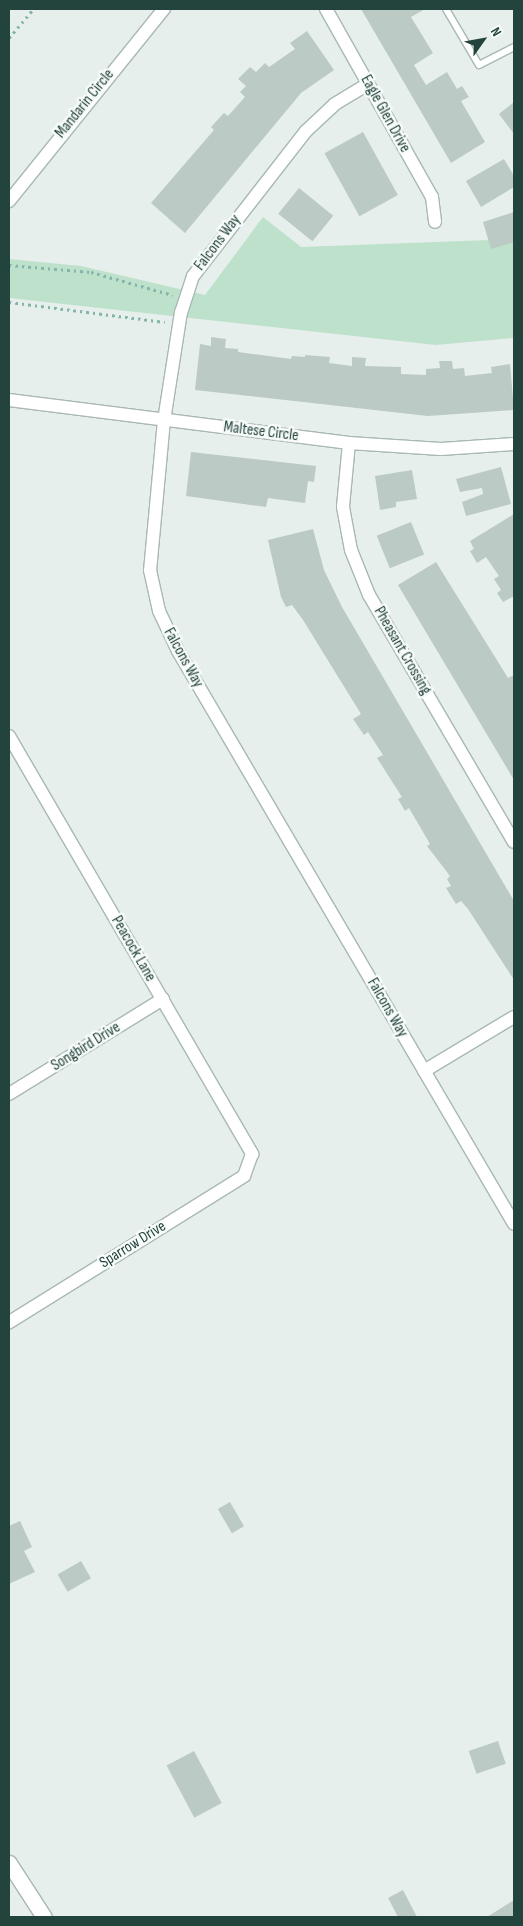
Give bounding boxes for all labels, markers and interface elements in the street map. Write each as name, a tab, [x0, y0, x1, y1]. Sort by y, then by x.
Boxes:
north arrow	[458, 15, 508, 65]
text: N	[487, 24, 505, 39]
street label: Mandarin Circle	[51, 66, 119, 142]
street label: Eagle Glen Drive	[356, 72, 414, 156]
street label: Falcons Way	[191, 211, 245, 275]
street label: Maltese Circle	[222, 418, 300, 446]
street label: Pheasant Crossing	[369, 604, 435, 698]
street label: Falcons Way	[159, 625, 207, 691]
street label: Peacock Lane	[107, 913, 159, 985]
street label: Falcons Way	[362, 975, 412, 1041]
street label: Songbird Drive	[48, 1018, 124, 1076]
street label: Sparrow Drive	[96, 1217, 170, 1273]

